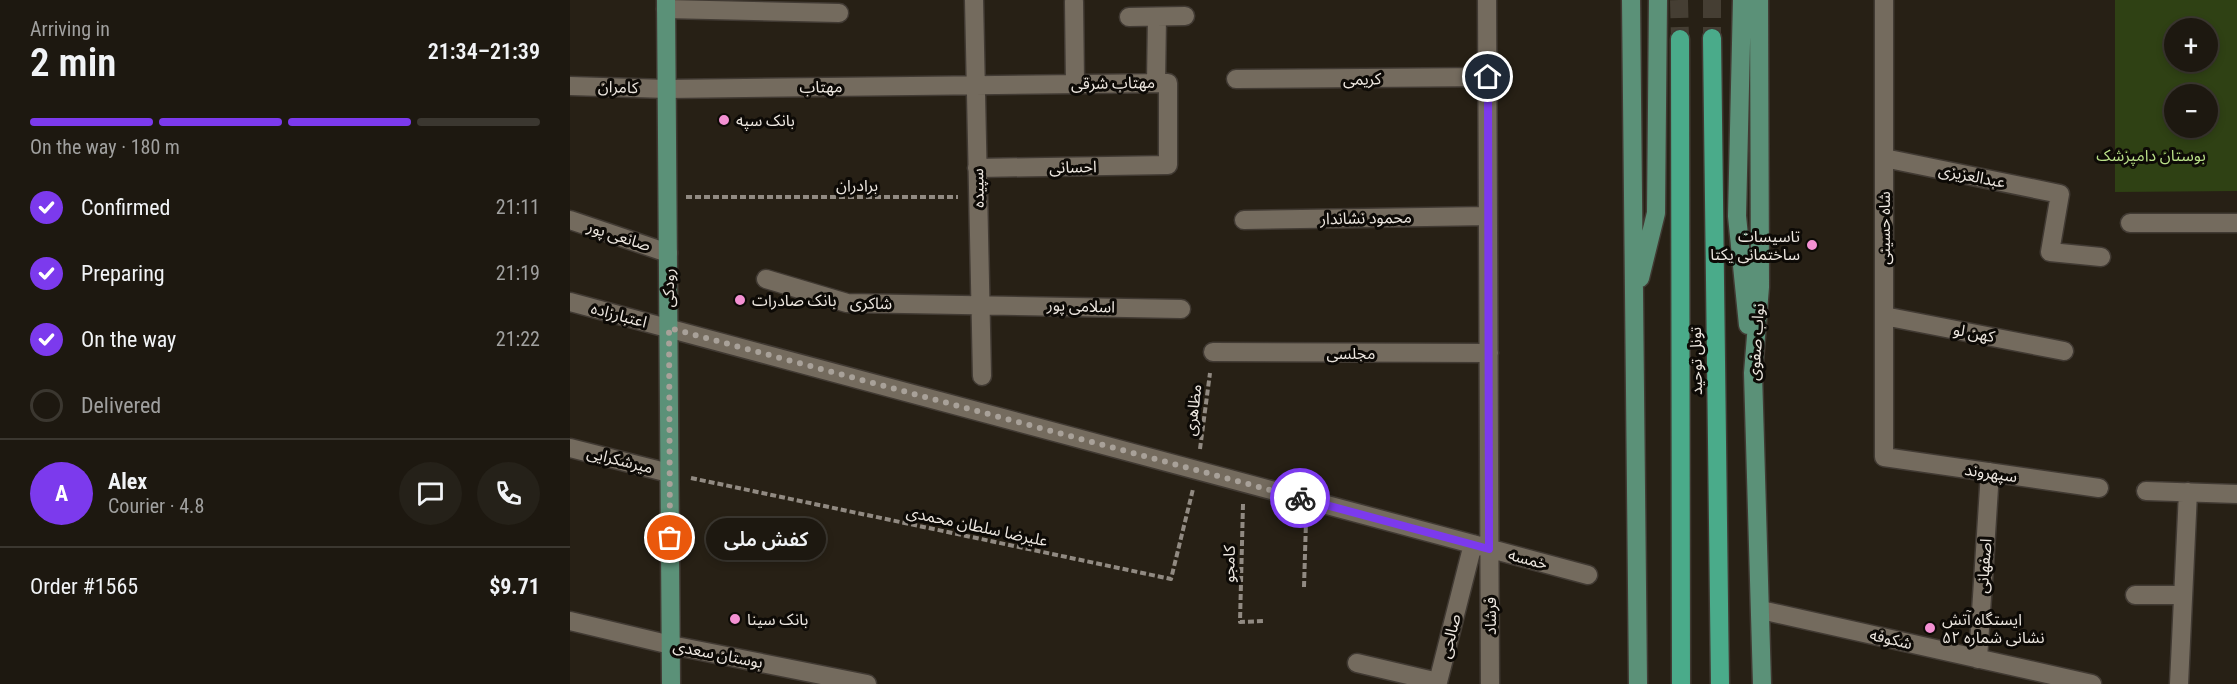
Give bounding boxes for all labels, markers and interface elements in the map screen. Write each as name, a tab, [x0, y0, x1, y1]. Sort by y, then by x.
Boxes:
text: Arriving in	[30, 17, 110, 41]
map controls	[2164, 18, 2218, 138]
button: +	[2164, 18, 2218, 72]
text: 21:34–21:39	[428, 39, 540, 64]
text: 2 min	[30, 40, 116, 86]
pin	[1462, 51, 1513, 102]
icon: home	[1471, 60, 1504, 93]
street label: کریمی	[1343, 69, 1382, 89]
street label: مهتاب شرقی	[1071, 73, 1155, 93]
street label: کامران	[598, 77, 639, 97]
street label: مهتاب	[799, 77, 843, 97]
button: −	[2164, 84, 2218, 138]
place label: بانک سپه	[736, 111, 795, 131]
marker: بانک سپه	[717, 113, 731, 127]
text: On the way · 180 m	[30, 135, 180, 159]
park label: بوستان دامپزشک	[2096, 146, 2206, 166]
street label: احسانی	[1049, 157, 1097, 177]
street label: عبدالعزیزی	[1937, 160, 2007, 192]
street label: سپیده	[968, 168, 989, 208]
street label: برادران	[836, 176, 878, 195]
icon: check	[30, 191, 63, 224]
street label: شاه حسینی	[1875, 191, 1894, 265]
text: Confirmed	[81, 195, 170, 220]
text: 21:11	[496, 195, 540, 219]
street label: محمود نشاندار	[1319, 208, 1412, 228]
street label: صانعی پور	[584, 217, 653, 256]
place label: تاسیسات ساختمانی یکتا	[1710, 227, 1800, 264]
marker: تاسیسات ساختمانی یکتا	[1805, 238, 1819, 252]
icon: check	[30, 257, 63, 290]
text: Preparing	[81, 261, 165, 286]
text: 21:19	[496, 261, 540, 285]
street label: رودکی	[659, 268, 678, 308]
place label: بانک صادرات	[752, 291, 836, 310]
marker: بانک صادرات	[733, 293, 747, 307]
street label: شاکری	[850, 293, 892, 313]
street label: اسلامی پور	[1046, 295, 1115, 318]
street label: اعتبارزاده	[589, 298, 649, 332]
street label: نواب صفوی	[1744, 303, 1768, 381]
street label: کهن لو	[1952, 320, 1997, 346]
icon: check	[30, 323, 63, 356]
street label: تونل توحید	[1686, 326, 1706, 395]
text: On the way	[81, 327, 176, 352]
text: 21:22	[496, 327, 540, 351]
street label: مجلسی	[1327, 344, 1375, 363]
street label: مظاهری	[1180, 383, 1206, 437]
text: Delivered	[81, 393, 161, 418]
street label: میرشکرایی	[585, 443, 655, 477]
street label: سپهروند	[1963, 460, 2019, 487]
button: chat	[399, 462, 462, 525]
button: phone	[477, 462, 540, 525]
courier	[1270, 468, 1330, 528]
text: Alex	[108, 469, 147, 494]
text: A	[55, 481, 68, 506]
icon: bike	[1284, 482, 1317, 515]
text: Courier · 4.8	[108, 494, 204, 518]
street label: علیرضا سلطان محمدی	[905, 502, 1049, 550]
pin	[644, 512, 695, 563]
callout: کفش ملی	[706, 517, 826, 559]
icon: bag	[653, 521, 686, 554]
text: کفش ملی	[724, 527, 808, 551]
street label: اصفهانی	[1973, 538, 1995, 594]
street label: کامجو	[1219, 545, 1239, 583]
street label: خمسه	[1506, 545, 1550, 573]
text: Order #1565	[30, 574, 138, 599]
text: $9.71	[489, 574, 540, 599]
street label: فرشاد	[1481, 597, 1500, 635]
place label: بانک سینا	[747, 610, 808, 629]
place label: ایستگاه آتش نشانی شماره ۵۲	[1942, 610, 2044, 647]
marker: بانک سینا	[728, 612, 742, 626]
street label: صالحی	[1435, 612, 1465, 660]
marker: ایستگاه آتش نشانی شماره ۵۲	[1923, 621, 1937, 635]
street label: شکوفه	[1868, 625, 1914, 653]
street label: بوستان سعدی	[671, 636, 765, 672]

